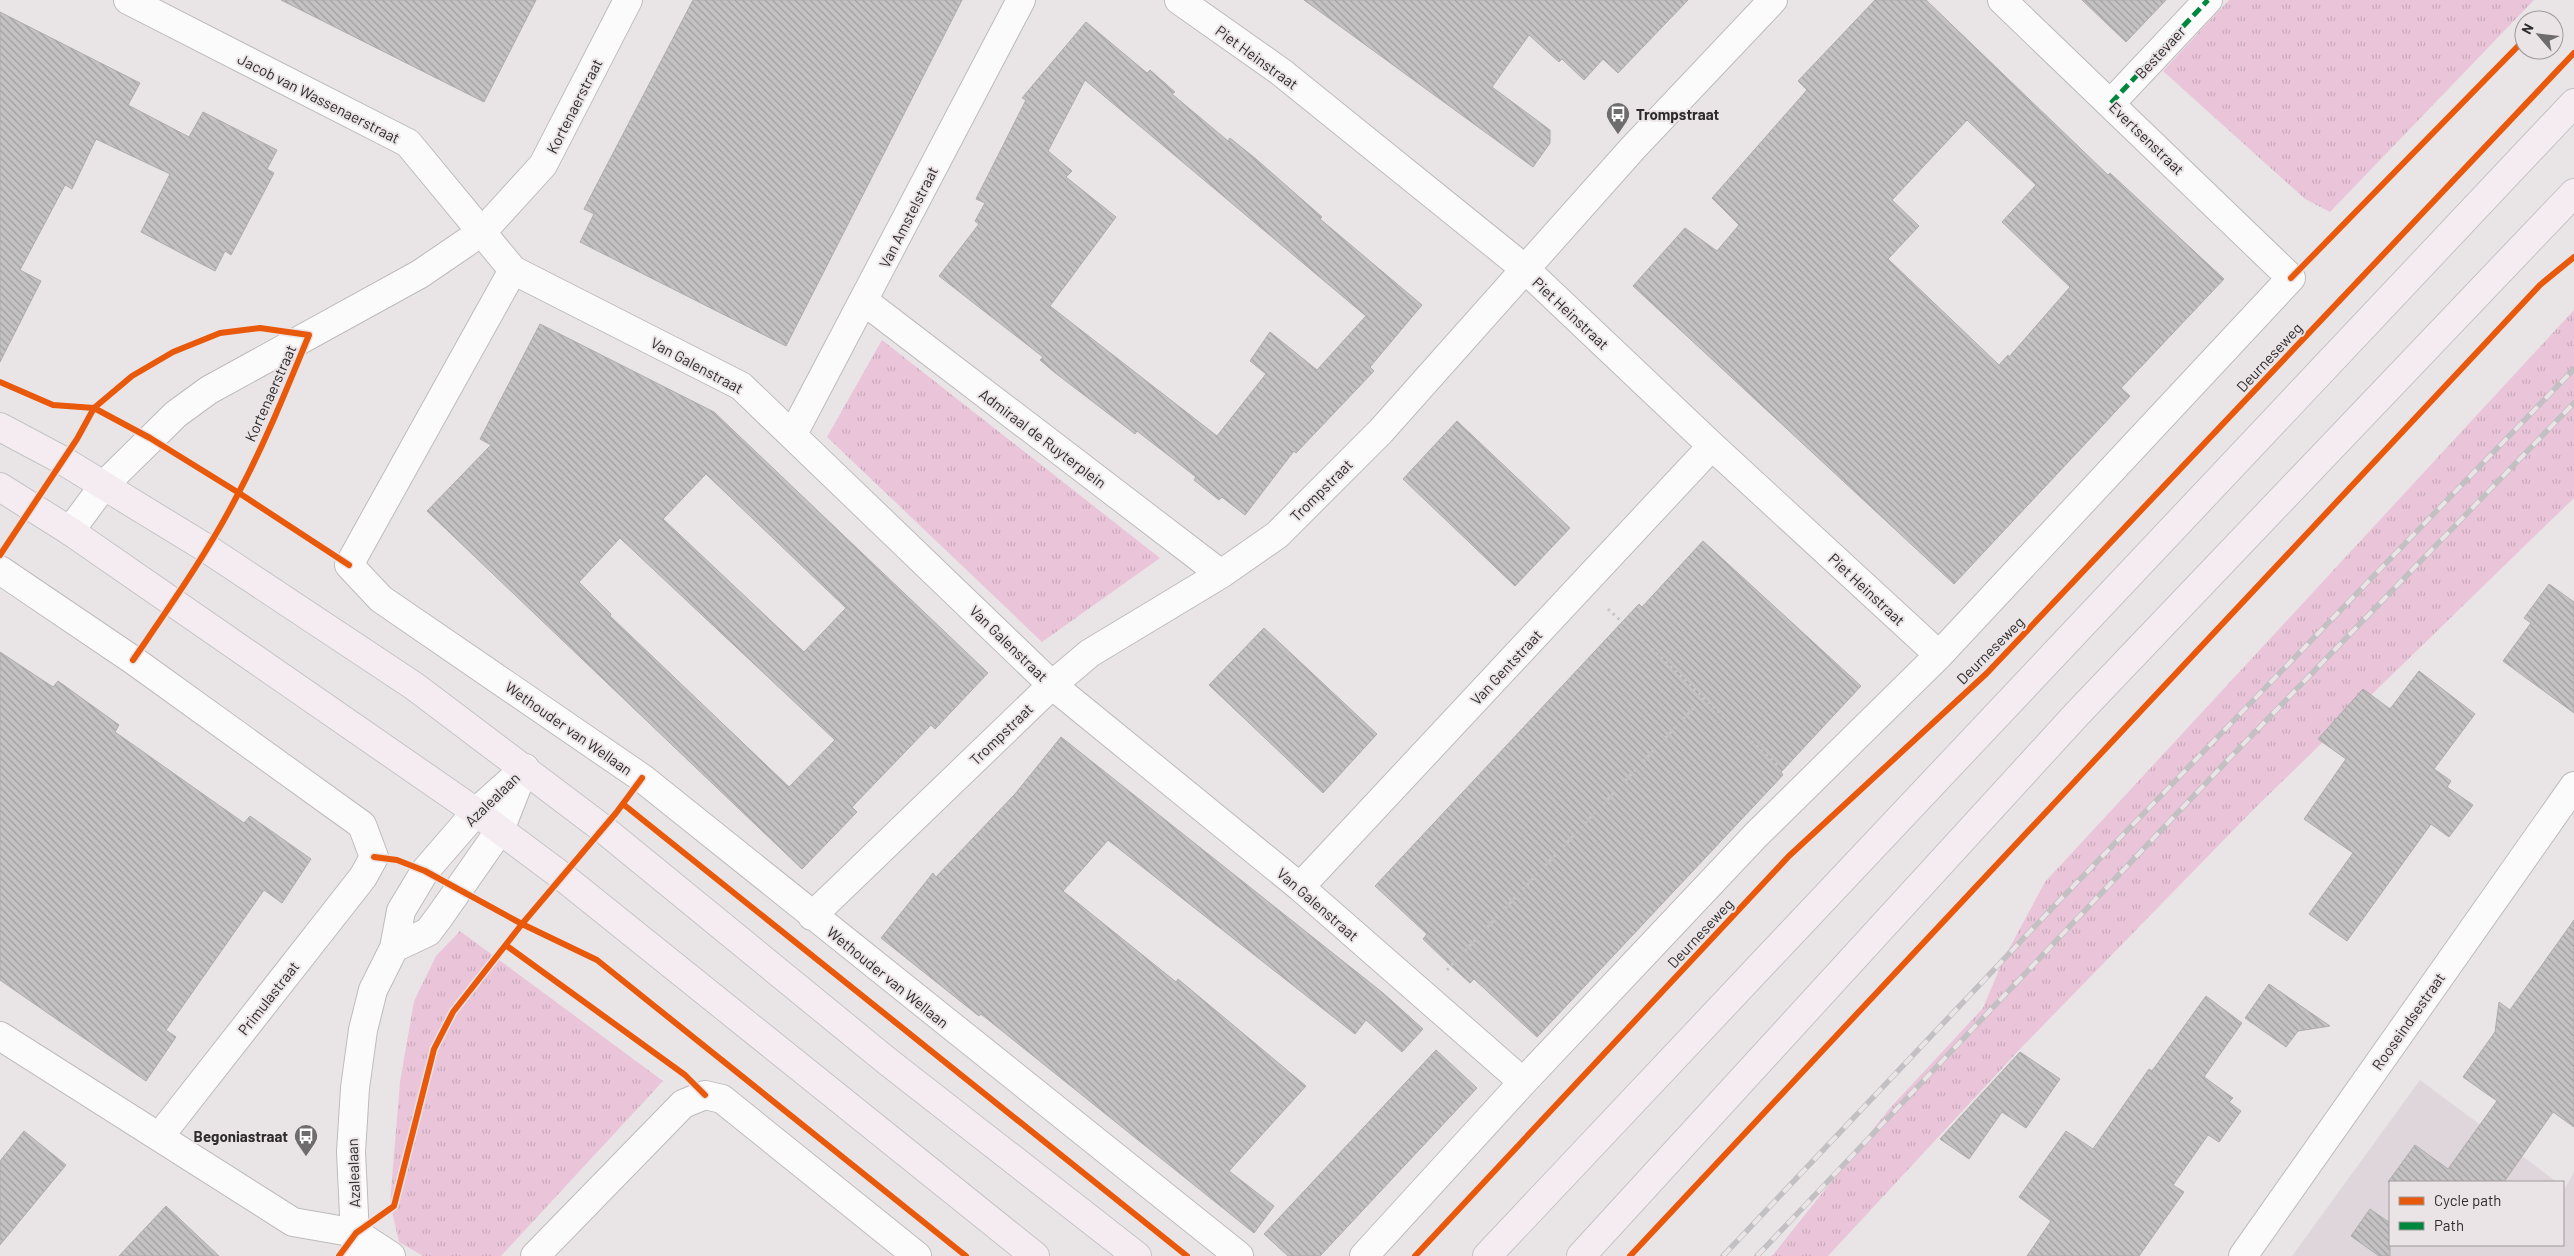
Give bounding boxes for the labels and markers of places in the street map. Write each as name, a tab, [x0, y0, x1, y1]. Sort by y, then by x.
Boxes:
bus stop icon: Trompstraat	[1605, 101, 1631, 135]
place label: Trompstraat	[1636, 105, 1719, 123]
bus stop icon: Begoniastraat	[293, 1123, 319, 1157]
place label: Begoniastraat	[194, 1127, 288, 1145]

